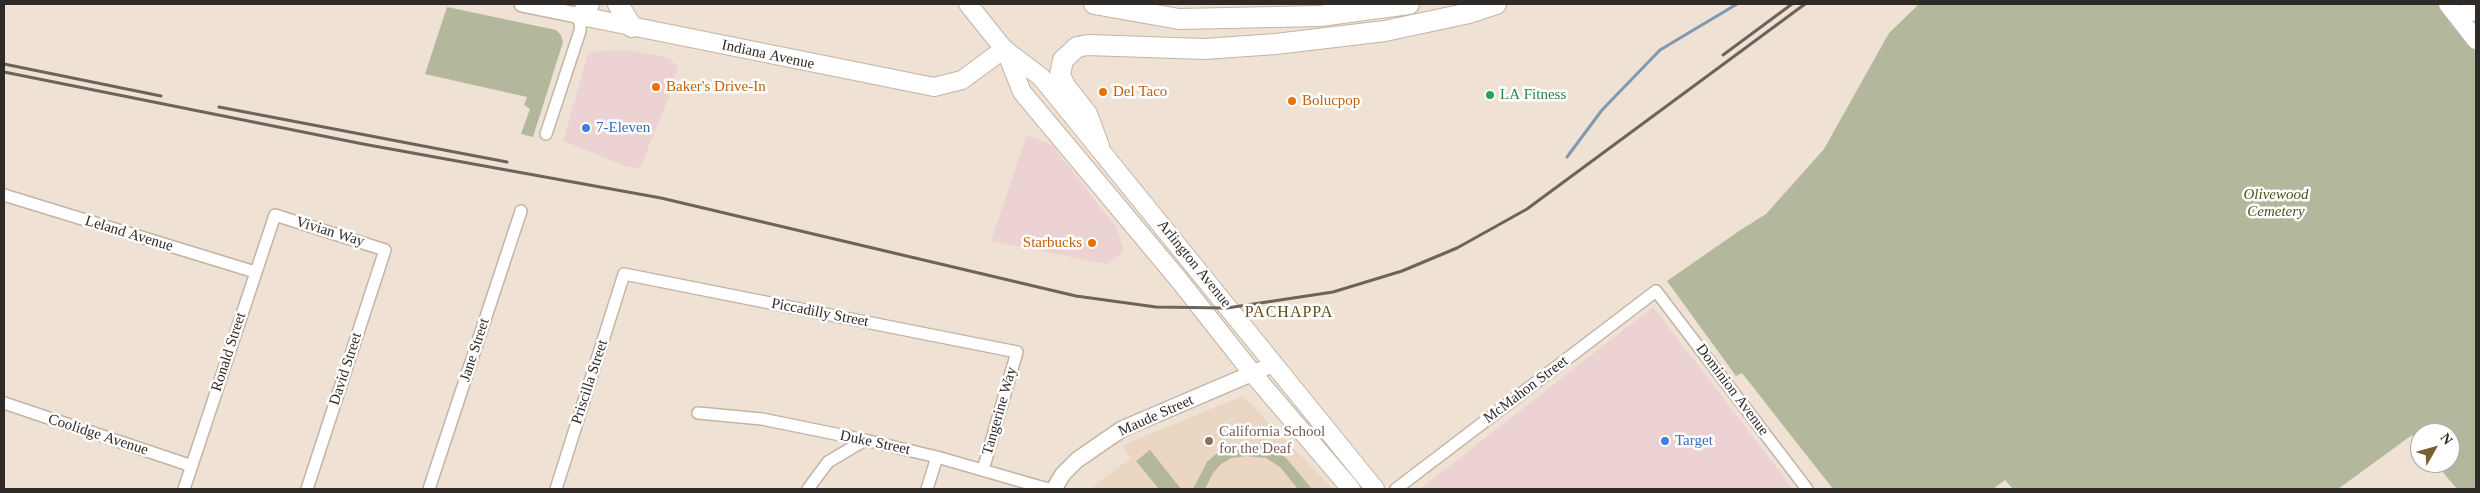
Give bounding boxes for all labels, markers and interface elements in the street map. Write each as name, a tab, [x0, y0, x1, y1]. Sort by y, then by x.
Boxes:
street label: Indiana Avenue	[720, 36, 816, 74]
place label: Baker's Drive-In	[666, 78, 766, 96]
marker: Baker's Drive-In	[650, 81, 662, 93]
place label: Del Taco	[1113, 83, 1167, 101]
marker: Del Taco	[1097, 86, 1109, 98]
place label: LA Fitness	[1500, 86, 1566, 104]
marker: LA Fitness	[1484, 89, 1496, 101]
place label: Bolucpop	[1302, 92, 1360, 110]
marker: Bolucpop	[1286, 95, 1298, 107]
place label: 7-Eleven	[596, 119, 650, 137]
marker: 7-Eleven	[580, 122, 592, 134]
park label: Olivewood Cemetery	[2244, 186, 2308, 221]
street label: Leland Avenue	[83, 212, 175, 256]
street label: Vivian Way	[294, 213, 366, 251]
street label: Arlington Avenue	[1153, 217, 1235, 311]
place label: Starbucks	[1023, 234, 1082, 252]
marker: Starbucks	[1086, 237, 1098, 249]
street label: Piccadilly Street	[770, 295, 870, 331]
district label: PACHAPPA	[1244, 303, 1334, 323]
street label: Ronald Street	[208, 310, 250, 394]
street label: Jane Street	[456, 316, 494, 384]
street label: David Street	[326, 330, 366, 408]
street label: Priscilla Street	[568, 337, 612, 427]
street label: Dominion Avenue	[1692, 341, 1772, 439]
street label: McMahon Street	[1480, 352, 1572, 428]
street label: Tangerine Way	[979, 365, 1021, 457]
street label: Maude Street	[1116, 391, 1196, 441]
street label: Coolidge Avenue	[46, 410, 150, 460]
place label: California School for the Deaf	[1219, 423, 1325, 458]
north arrow	[2410, 423, 2460, 473]
street label: Duke Street	[838, 427, 912, 459]
text: N	[2437, 430, 2455, 448]
place label: Target	[1675, 432, 1713, 450]
marker: California School for the Deaf	[1203, 435, 1215, 447]
marker: Target	[1659, 435, 1671, 447]

